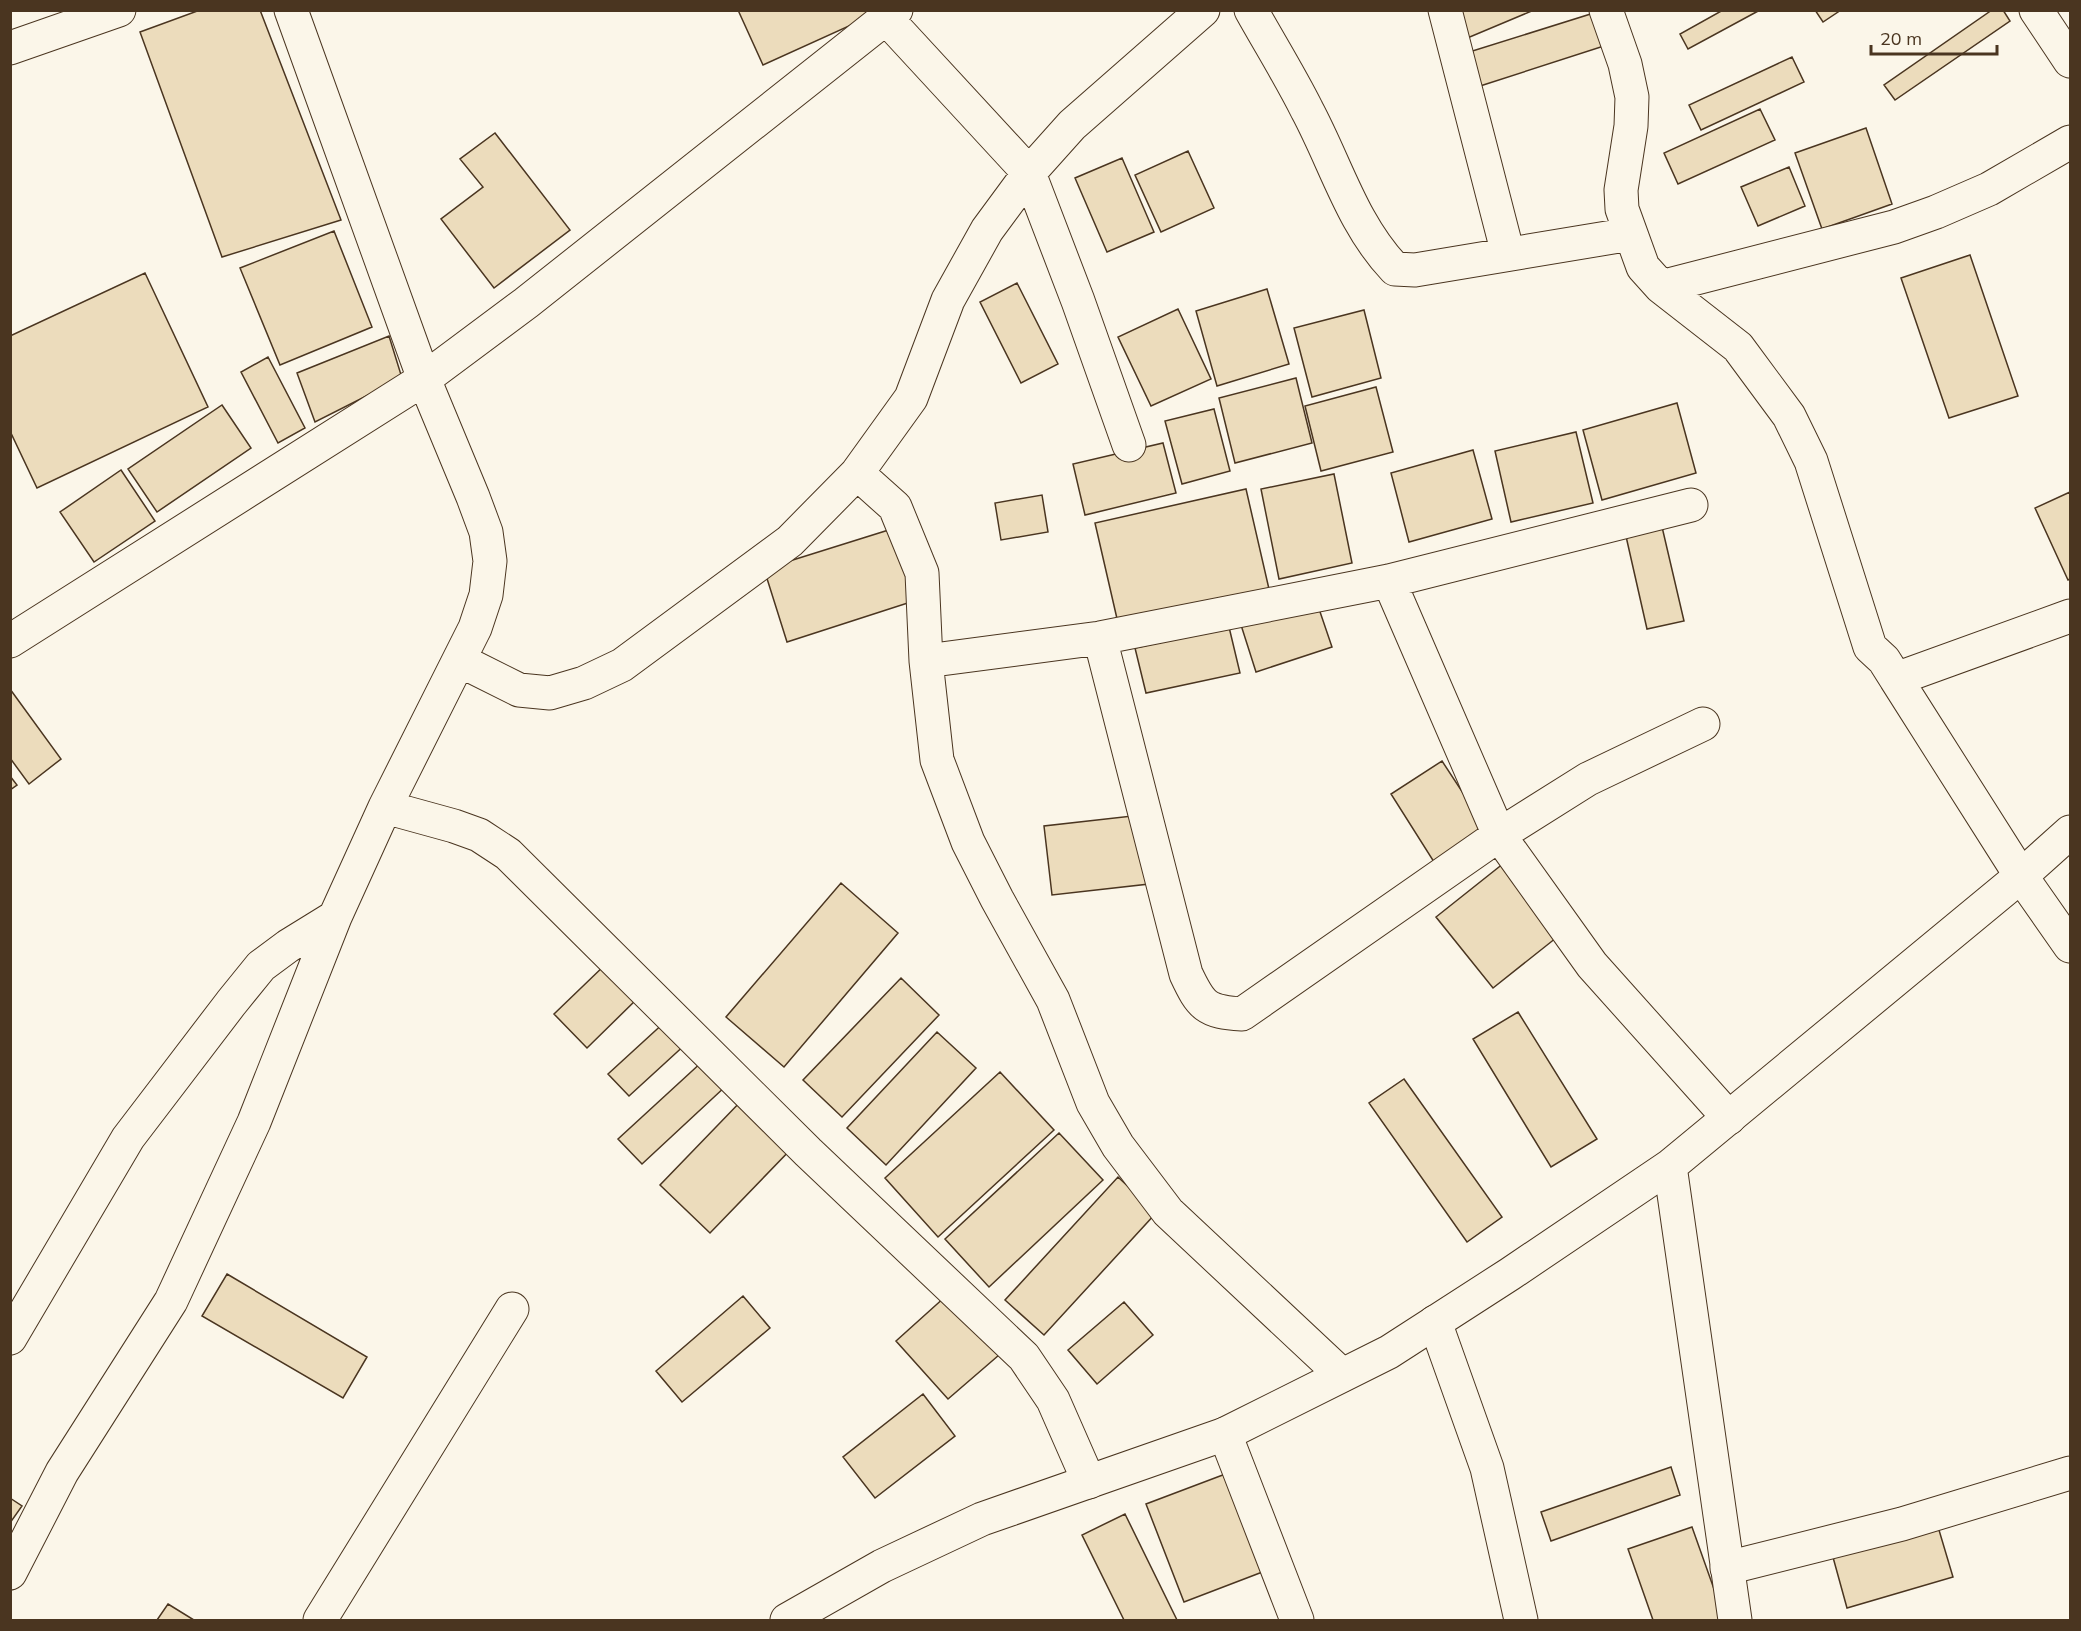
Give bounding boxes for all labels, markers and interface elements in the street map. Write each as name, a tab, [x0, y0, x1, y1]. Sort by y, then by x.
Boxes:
scale bar	[1871, 18, 1997, 56]
text: 20 m	[1880, 27, 1922, 50]

